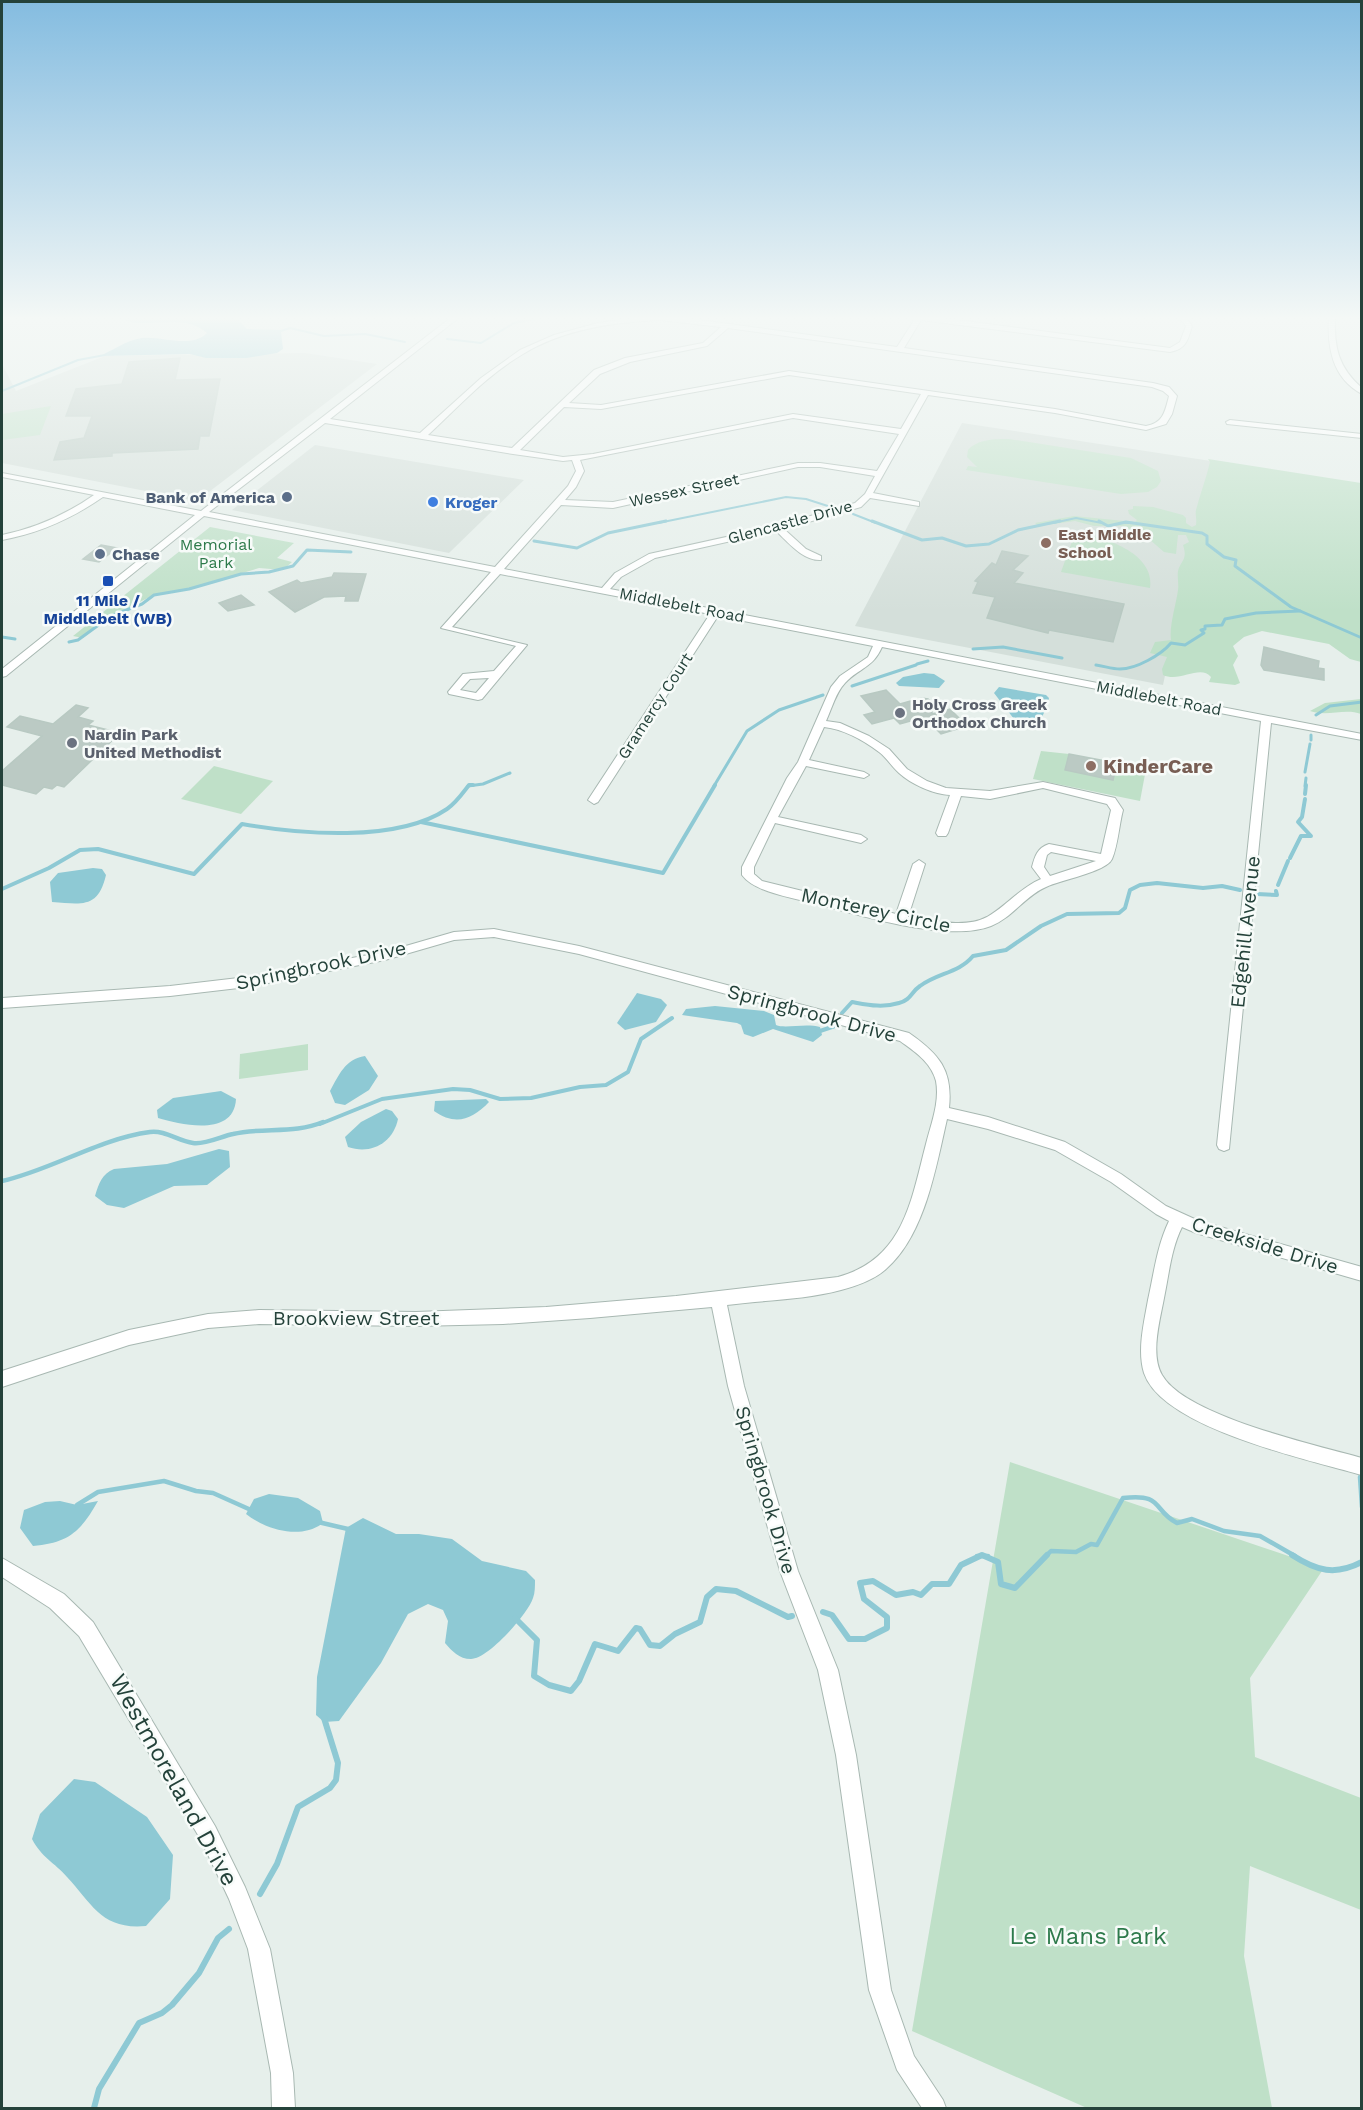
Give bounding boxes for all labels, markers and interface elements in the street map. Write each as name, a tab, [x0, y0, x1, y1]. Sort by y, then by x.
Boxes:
street label: Wessex Street	[627, 469, 741, 511]
place label: Bank of America	[145, 488, 276, 507]
marker: Bank of America	[280, 490, 294, 504]
place label: Kroger	[445, 493, 498, 512]
marker: Kroger	[426, 495, 440, 509]
street label: Glencastle Drive	[726, 496, 854, 548]
place label: East Middle School	[1058, 525, 1151, 562]
park label: Memorial Park	[180, 535, 252, 572]
marker: East Middle School	[1039, 536, 1053, 550]
place label: Chase	[112, 545, 160, 564]
marker: Chase	[93, 547, 107, 561]
marker: 11 Mile / Middlebelt (WB)	[101, 574, 115, 588]
street label: Middlebelt Road	[618, 584, 746, 626]
place label: 11 Mile / Middlebelt (WB)	[44, 591, 172, 628]
street label: Gramercy Court	[614, 649, 697, 763]
street label: Middlebelt Road	[1095, 677, 1223, 719]
place label: Holy Cross Greek Orthodox Church	[912, 695, 1047, 732]
marker: Holy Cross Greek Orthodox Church	[893, 706, 907, 720]
place label: Nardin Park United Methodist	[84, 725, 221, 762]
marker: Nardin Park United Methodist	[65, 736, 79, 750]
place label: KinderCare	[1103, 754, 1213, 778]
marker: KinderCare	[1084, 759, 1098, 773]
street label: Edgehill Avenue	[1225, 855, 1265, 1009]
street label: Monterey Circle	[799, 882, 953, 938]
street label: Springbrook Drive	[234, 935, 408, 995]
street label: Springbrook Drive	[725, 979, 899, 1047]
street label: Creekside Drive	[1189, 1211, 1341, 1279]
street label: Brookview Street	[273, 1306, 440, 1330]
street label: Springbrook Drive	[731, 1403, 801, 1577]
street label: Westmoreland Drive	[104, 1669, 244, 1891]
park label: Le Mans Park	[1009, 1922, 1167, 1950]

